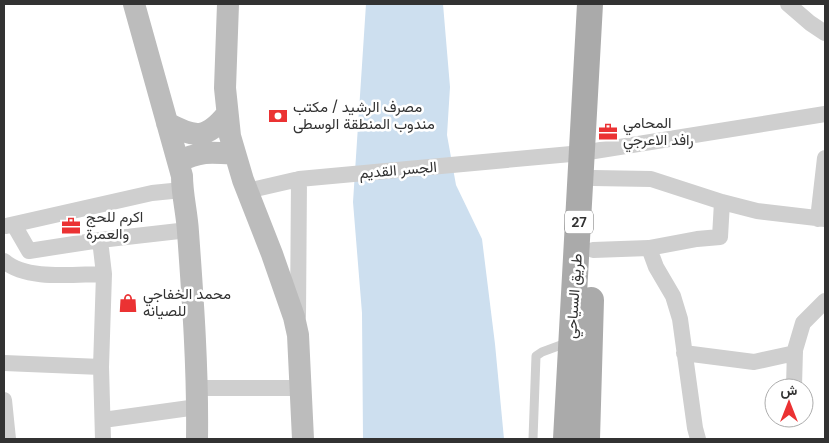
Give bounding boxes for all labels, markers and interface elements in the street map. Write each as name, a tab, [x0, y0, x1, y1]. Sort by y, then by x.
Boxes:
place label: مصرف الرشيد / مكتب مندوب المنطقة الوسطى	[293, 97, 435, 134]
bank icon: مصرف الرشيد / مكتب مندوب المنطقة الوسطى	[267, 105, 289, 127]
place label: المحامي رافد الاعرجي	[623, 113, 694, 153]
office icon: المحامي رافد الاعرجي	[597, 121, 619, 143]
street label: الجسر القديم	[358, 157, 438, 183]
place label: اكرم للحج والعمرة	[86, 207, 143, 244]
road number: 27	[565, 210, 593, 233]
office icon: اكرم للحج والعمرة	[60, 215, 82, 237]
street label: طريق السياحي	[561, 252, 590, 340]
place label: محمد الخفاجي للصيانه	[143, 284, 231, 321]
shop icon: محمد الخفاجي للصيانه	[117, 292, 139, 314]
north arrow	[764, 378, 814, 428]
text: ش	[781, 381, 798, 399]

